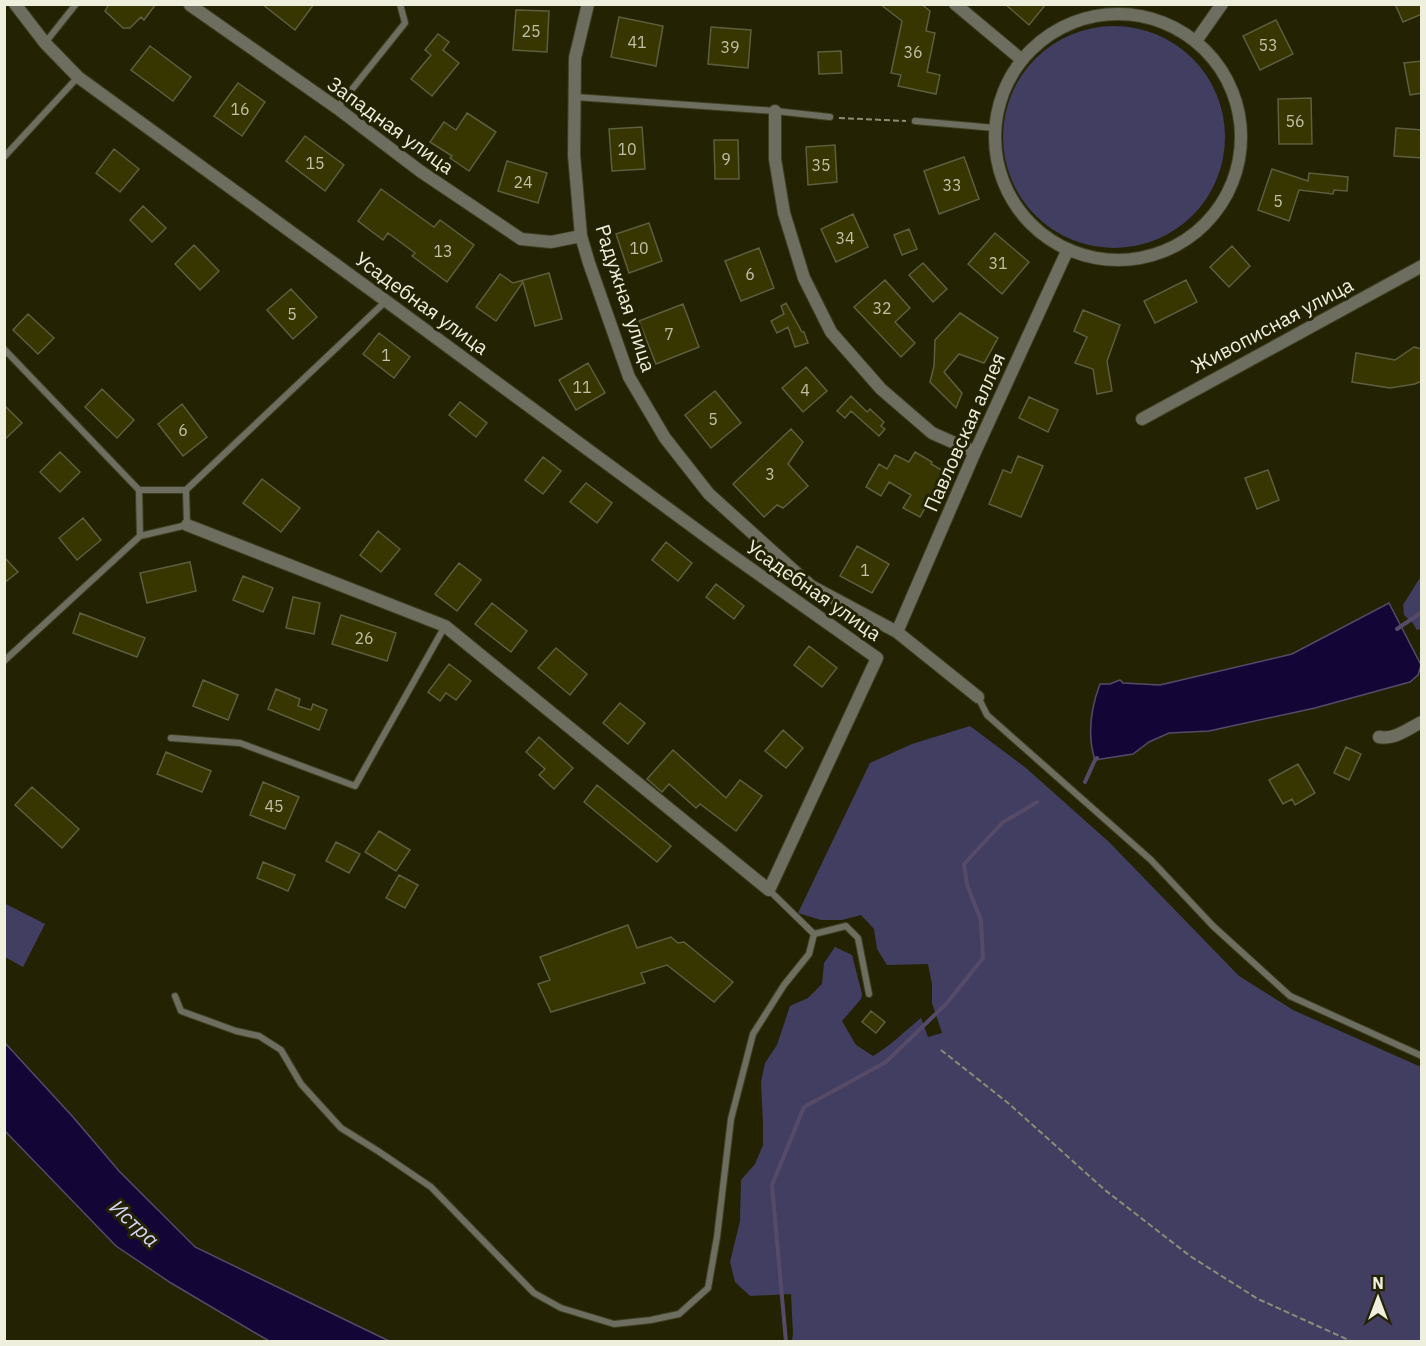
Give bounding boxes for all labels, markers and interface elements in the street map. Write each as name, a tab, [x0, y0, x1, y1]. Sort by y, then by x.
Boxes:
house number: 25	[521, 21, 541, 41]
house number: 41	[627, 32, 647, 52]
house number: 53	[1258, 35, 1278, 55]
house number: 39	[720, 37, 740, 57]
house number: 36	[903, 42, 923, 62]
street label: Западная улица	[322, 70, 460, 180]
house number: 16	[230, 99, 250, 119]
house number: 56	[1285, 111, 1305, 131]
house number: 10	[617, 139, 637, 159]
house number: 9	[721, 149, 731, 169]
house number: 15	[305, 153, 325, 173]
house number: 35	[811, 155, 831, 175]
house number: 24	[513, 172, 533, 192]
house number: 33	[942, 175, 962, 195]
house number: 5	[1273, 191, 1283, 211]
street label: Радужная улица	[589, 221, 663, 375]
house number: 34	[835, 228, 855, 248]
house number: 10	[629, 238, 649, 258]
house number: 13	[433, 241, 453, 261]
street label: Усадебная улица	[350, 245, 495, 361]
house number: 31	[988, 253, 1008, 273]
house number: 6	[745, 264, 755, 284]
street label: Живописная улица	[1186, 271, 1358, 379]
house number: 32	[872, 298, 892, 318]
house number: 5	[287, 304, 297, 324]
house number: 7	[664, 324, 674, 344]
house number: 1	[381, 345, 391, 365]
street label: Павловская аллея	[917, 348, 1011, 516]
house number: 11	[572, 377, 592, 397]
house number: 4	[800, 380, 810, 400]
house number: 5	[708, 409, 718, 429]
house number: 6	[178, 420, 188, 440]
house number: 3	[765, 464, 775, 484]
street label: Усадебная улица	[741, 533, 887, 647]
house number: 1	[860, 560, 870, 580]
house number: 26	[354, 628, 374, 648]
house number: 45	[264, 796, 284, 816]
water label: Истра	[104, 1193, 166, 1253]
north arrow	[1348, 1268, 1408, 1328]
text: N	[1372, 1273, 1384, 1293]

